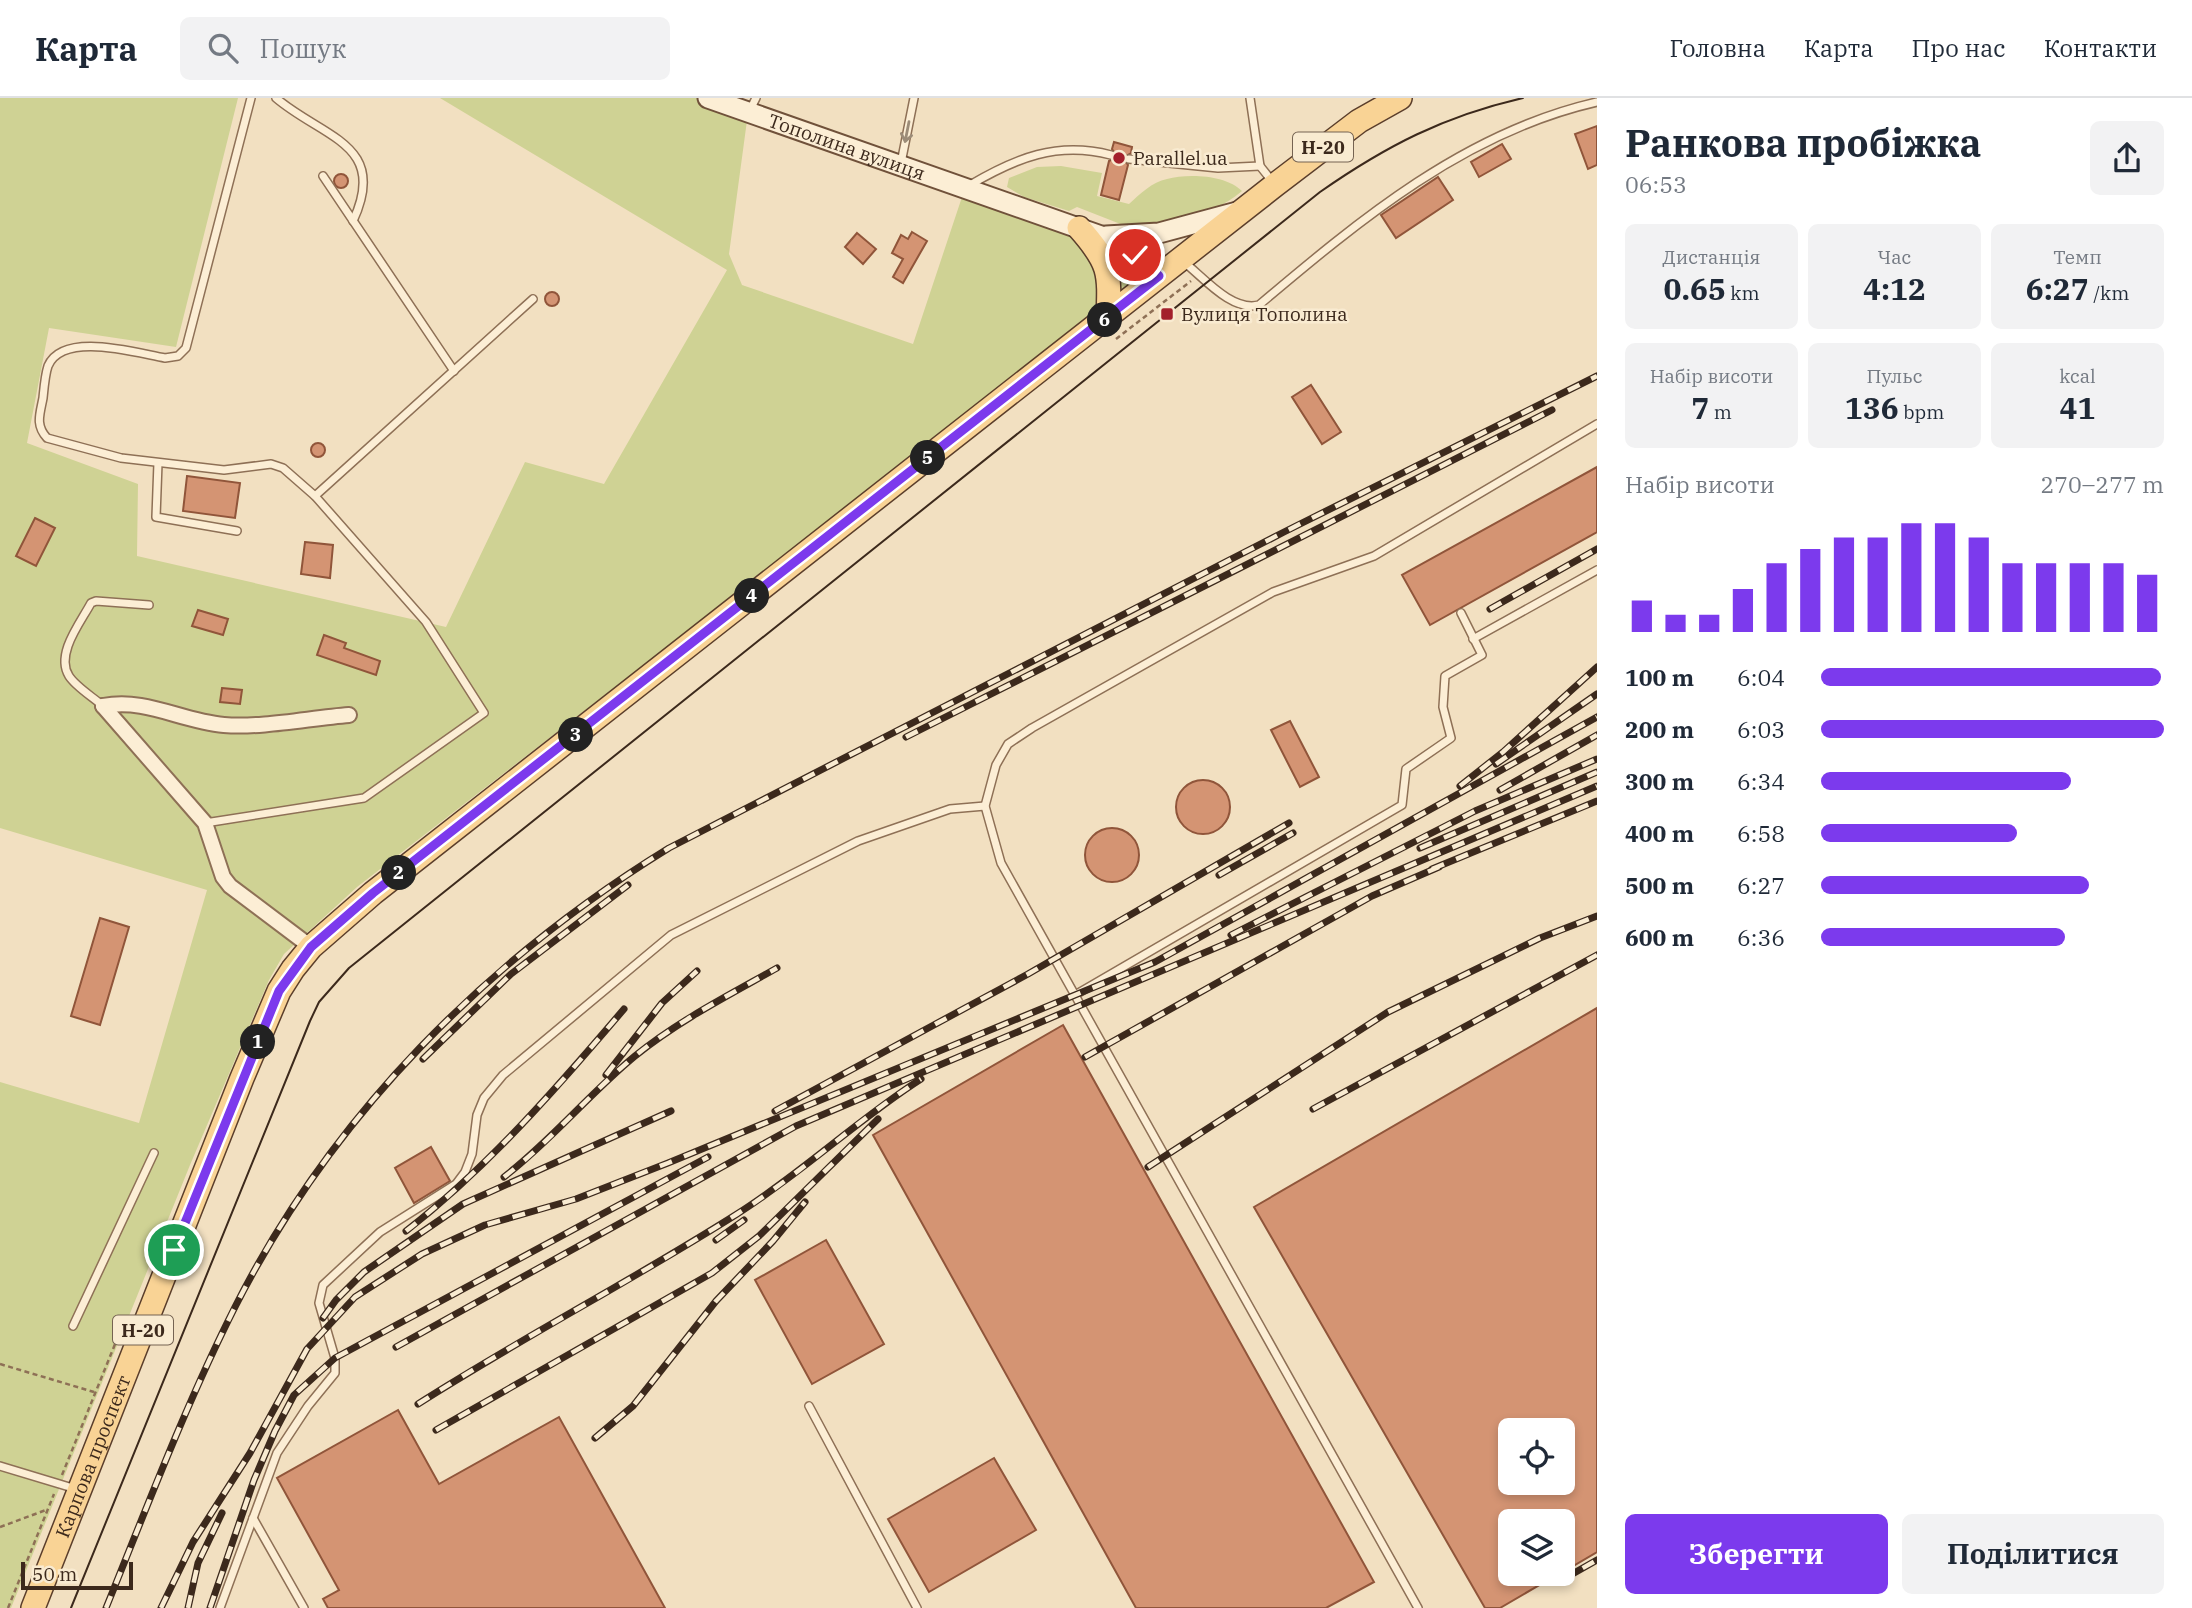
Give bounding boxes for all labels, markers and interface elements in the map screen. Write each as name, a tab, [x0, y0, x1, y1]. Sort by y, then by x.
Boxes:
search box	[180, 17, 670, 80]
text: Карта	[35, 27, 138, 70]
icon: search	[204, 29, 242, 67]
text: Пошук	[260, 31, 346, 65]
text: Головна	[1670, 32, 1766, 64]
text: Карта	[1804, 32, 1873, 64]
text: Про нас	[1911, 32, 2006, 64]
text: Контакти	[2044, 32, 2157, 64]
street label: Тополина вулиця	[765, 108, 928, 185]
text: Ранкова пробіжка	[1625, 118, 1981, 167]
one-way arrow	[900, 120, 913, 143]
button: share	[2090, 121, 2164, 195]
road number: Н-20	[1293, 132, 1353, 162]
place label: Parallel.ua	[1133, 146, 1228, 170]
marker: Parallel.ua	[1111, 150, 1127, 166]
text: 06:53	[1625, 169, 1687, 199]
pin	[1105, 225, 1165, 285]
icon: check	[1116, 236, 1154, 274]
text: Дистанція	[1663, 245, 1760, 269]
text: Час	[1878, 245, 1911, 269]
text: Темп	[2053, 245, 2102, 269]
text: 0.65	[1663, 269, 1726, 308]
text: 4:12	[1863, 269, 1926, 308]
text: 6:27	[2026, 269, 2089, 308]
text: km	[1726, 281, 1760, 305]
text: /km	[2089, 281, 2129, 305]
pin: 6	[1088, 302, 1122, 338]
place label: Вулиця Тополина	[1181, 302, 1348, 326]
marker: Вулиця Тополина	[1159, 306, 1175, 322]
text: 6	[1099, 307, 1110, 331]
text: Набір висоти	[1650, 364, 1773, 388]
text: Пульс	[1866, 364, 1923, 388]
text: kcal	[2059, 364, 2096, 388]
text: 7	[1691, 388, 1709, 427]
text: 136	[1845, 388, 1899, 427]
text: 41	[2060, 388, 2096, 427]
text: m	[1709, 400, 1732, 424]
text: bpm	[1899, 400, 1944, 424]
pin: 5	[911, 440, 946, 476]
text: 5	[922, 445, 933, 469]
text: Набір висоти	[1625, 469, 1775, 499]
text: 270–277 m	[2040, 469, 2164, 499]
pin: 4	[734, 578, 770, 614]
text: 4	[746, 583, 757, 607]
text: 100 m	[1625, 662, 1694, 692]
text: 6:04	[1737, 662, 1785, 692]
text: 200 m	[1625, 714, 1694, 744]
text: 6:03	[1737, 714, 1785, 744]
pin: 3	[558, 718, 594, 752]
text: 3	[570, 722, 581, 746]
text: 300 m	[1625, 766, 1694, 796]
text: 6:34	[1737, 766, 1785, 796]
text: 400 m	[1625, 818, 1694, 848]
text: 6:58	[1737, 818, 1785, 848]
pin: 2	[382, 856, 416, 890]
text: 2	[393, 860, 404, 884]
text: 500 m	[1625, 870, 1694, 900]
text: 6:27	[1737, 870, 1785, 900]
text: 600 m	[1625, 922, 1694, 952]
text: 6:36	[1737, 922, 1785, 952]
pin: 1	[240, 1024, 276, 1060]
text: 1	[252, 1029, 263, 1053]
pin	[144, 1220, 204, 1280]
icon: arrive	[155, 1231, 193, 1269]
road number: Н-20	[113, 1316, 173, 1344]
street label: Карпова проспект	[50, 1372, 136, 1541]
map controls	[1498, 1418, 1575, 1586]
button: locate	[1498, 1418, 1575, 1495]
button: layers	[1498, 1509, 1575, 1586]
button: Зберегти	[1625, 1514, 1888, 1594]
button: Поділитися	[1902, 1514, 2164, 1594]
scale bar	[21, 1559, 133, 1591]
text: 50 m	[32, 1562, 77, 1586]

